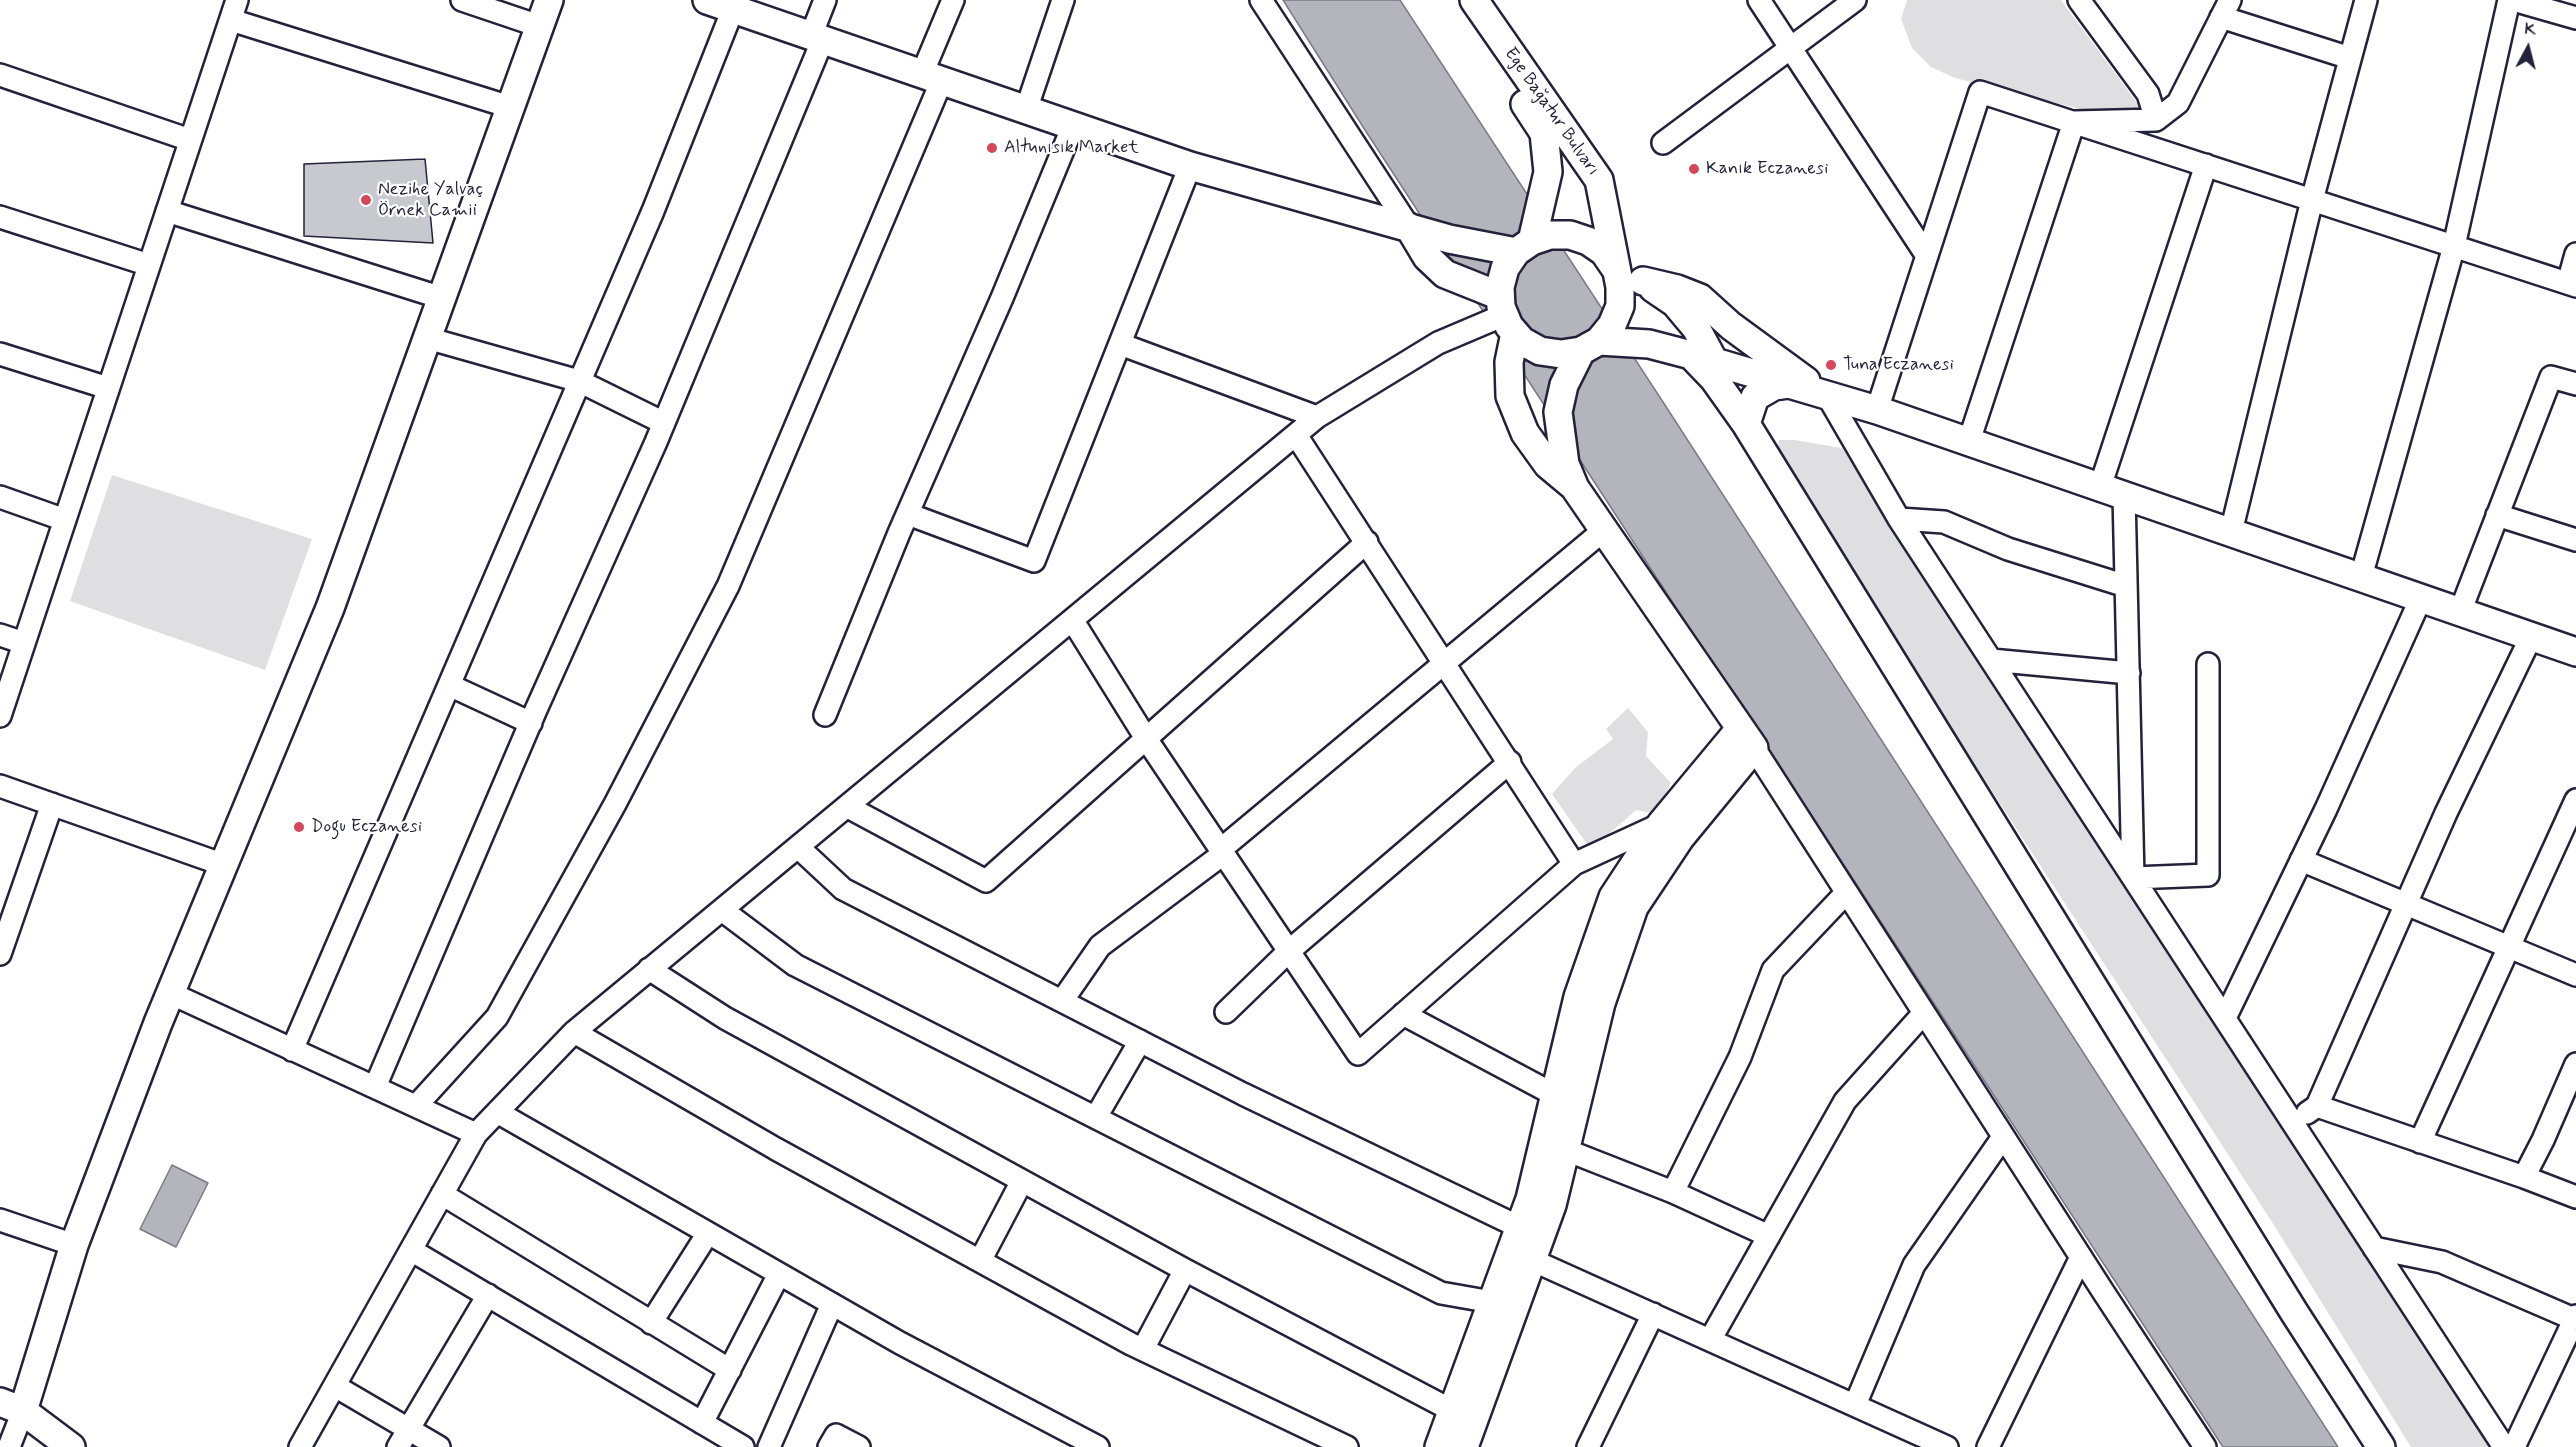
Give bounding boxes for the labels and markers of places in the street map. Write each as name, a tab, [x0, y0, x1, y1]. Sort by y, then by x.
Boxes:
place label: Altunısık Market	[1004, 137, 1139, 159]
marker: Altunısık Market	[985, 141, 999, 155]
place label: Kanık Eczanesi	[1706, 158, 1828, 180]
marker: Kanık Eczanesi	[1687, 162, 1701, 176]
place label: Nezihe Yalvaç Örnek Camii	[378, 179, 483, 222]
marker: Nezihe Yalvaç Örnek Camii	[359, 193, 373, 207]
place label: Tuna Eczanesi	[1843, 354, 1954, 376]
marker: Tuna Eczanesi	[1824, 358, 1838, 372]
place label: Dogu Eczanesi	[311, 816, 422, 838]
marker: Dogu Eczanesi	[292, 820, 306, 834]

